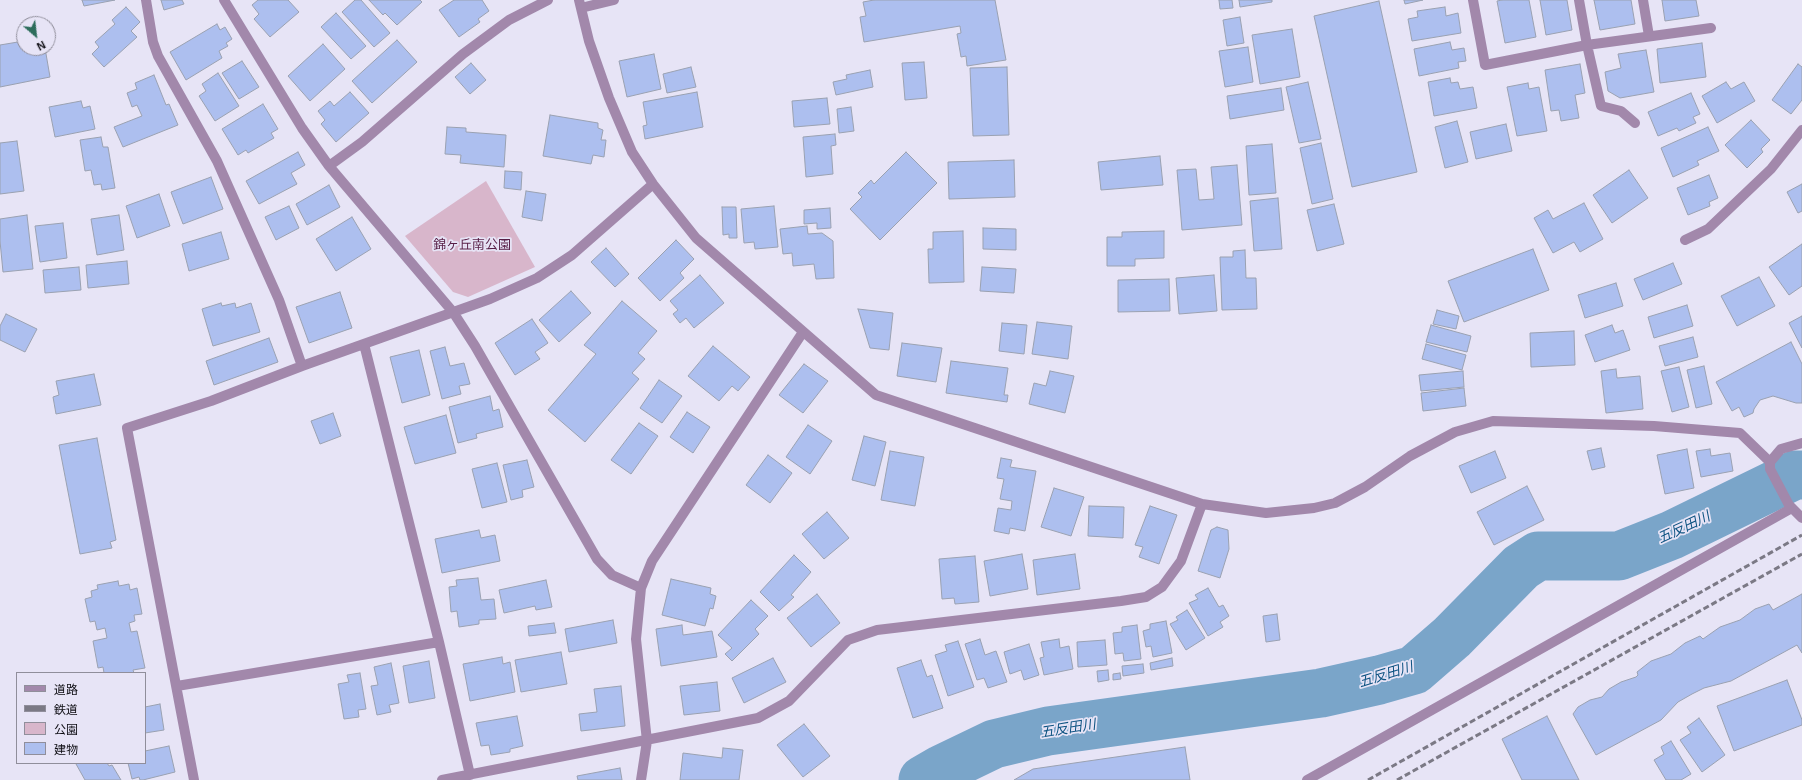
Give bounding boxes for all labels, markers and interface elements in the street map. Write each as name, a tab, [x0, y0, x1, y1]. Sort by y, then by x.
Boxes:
north arrow	[16, 16, 56, 56]
text: N	[35, 39, 47, 53]
park label: 錦ヶ丘南公園	[433, 237, 511, 253]
water label: 五反田川	[1655, 509, 1713, 547]
water label: 五反田川	[1357, 659, 1415, 691]
legend	[16, 672, 146, 764]
text: 道路	[54, 683, 78, 697]
text: 鉄道	[54, 703, 78, 717]
water label: 五反田川	[1039, 716, 1097, 742]
text: 公園	[54, 723, 78, 737]
text: 建物	[54, 743, 78, 757]

